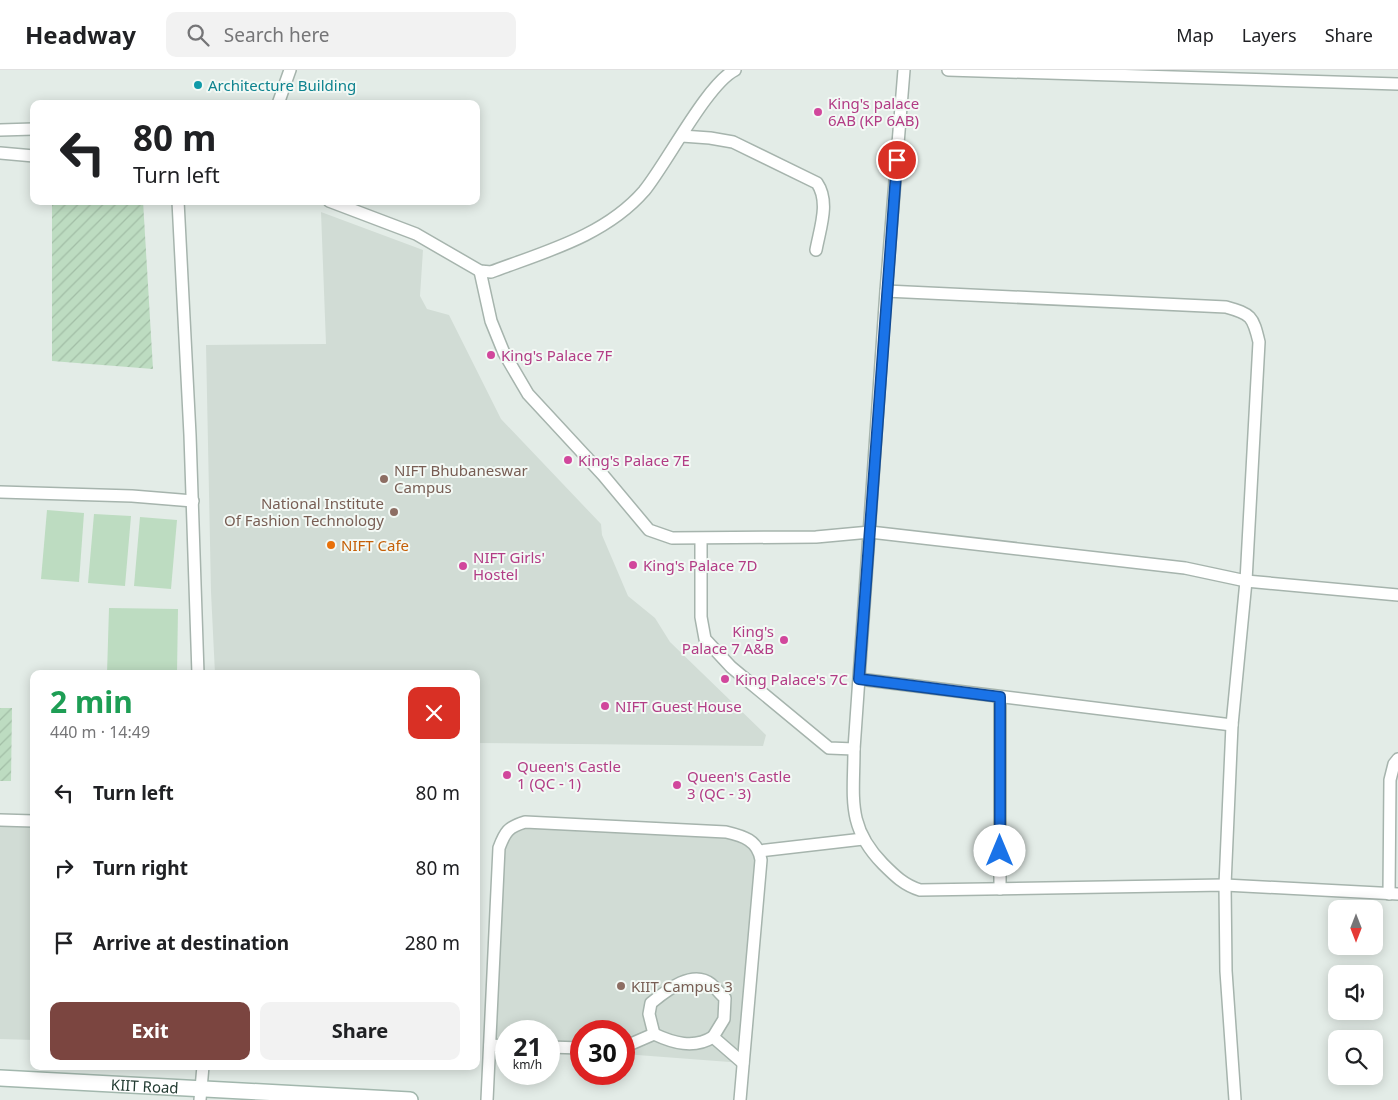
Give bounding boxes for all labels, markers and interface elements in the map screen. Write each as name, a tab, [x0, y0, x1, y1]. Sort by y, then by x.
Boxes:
search box	[166, 12, 516, 57]
text: Headway	[25, 18, 136, 51]
icon: search	[184, 21, 212, 49]
text: Search here	[224, 22, 330, 48]
text: Map	[1176, 23, 1214, 47]
text: Layers	[1242, 23, 1297, 47]
text: Share	[1325, 23, 1373, 47]
place label: Architecture Building	[208, 75, 356, 95]
marker: Architecture Building	[192, 79, 204, 91]
place label: King's palace 6AB (KP 6AB)	[828, 93, 919, 130]
marker: King's palace 6AB (KP 6AB)	[812, 106, 824, 118]
text: 80 m	[133, 114, 216, 161]
icon: left	[50, 120, 115, 185]
pin	[876, 139, 918, 181]
icon: arrive	[883, 146, 911, 174]
text: Turn left	[133, 159, 220, 189]
place label: King's Palace 7F	[501, 345, 613, 365]
marker: King's Palace 7F	[485, 349, 497, 361]
place label: King's Palace 7E	[578, 450, 690, 470]
marker: King's Palace 7E	[562, 454, 574, 466]
place label: NIFT Bhubaneswar Campus	[394, 460, 528, 497]
marker: NIFT Bhubaneswar Campus	[378, 473, 390, 485]
place label: National Institute Of Fashion Technology	[224, 493, 384, 530]
marker: National Institute Of Fashion Technology	[388, 506, 400, 518]
place label: NIFT Cafe	[341, 535, 409, 555]
marker: NIFT Cafe	[325, 539, 337, 551]
place label: NIFT Girls' Hostel	[473, 547, 545, 584]
place label: King's Palace 7D	[643, 555, 758, 575]
marker: King's Palace 7D	[627, 559, 639, 571]
marker: NIFT Girls' Hostel	[457, 560, 469, 572]
place label: King's Palace 7 A&B	[682, 621, 774, 658]
marker: King's Palace 7 A&B	[778, 634, 790, 646]
place label: King Palace's 7C	[735, 669, 848, 689]
marker: King Palace's 7C	[719, 673, 731, 685]
text: 2 min	[50, 681, 133, 722]
button: close	[408, 687, 460, 739]
place label: NIFT Guest House	[615, 696, 742, 716]
marker: NIFT Guest House	[599, 700, 611, 712]
text: 440 m · 14:49	[50, 721, 150, 743]
place label: Queen's Castle 1 (QC - 1)	[517, 756, 621, 793]
place label: Queen's Castle 3 (QC - 3)	[687, 766, 791, 803]
marker: Queen's Castle 1 (QC - 1)	[501, 769, 513, 781]
icon: left	[50, 779, 78, 807]
marker: Queen's Castle 3 (QC - 3)	[671, 779, 683, 791]
text: Turn left	[93, 780, 174, 806]
text: 80 m	[416, 780, 460, 806]
position arrow	[973, 824, 1025, 876]
icon: right	[50, 854, 78, 882]
text: Turn right	[93, 855, 188, 881]
text: 80 m	[416, 855, 460, 881]
north arrow	[1328, 900, 1382, 955]
map controls	[1328, 900, 1383, 1085]
icon: arrive	[50, 929, 78, 957]
text: Arrive at destination	[93, 930, 289, 956]
text: 280 m	[405, 930, 460, 956]
button: sound	[1328, 965, 1383, 1020]
place label: KIIT Campus 3	[631, 976, 733, 996]
marker: KIIT Campus 3	[615, 980, 627, 992]
button: Exit	[50, 1002, 250, 1060]
button: Share	[260, 1002, 460, 1060]
speed limit sign: 30	[570, 1020, 635, 1085]
text: 21	[513, 1029, 542, 1063]
button: search	[1328, 1030, 1383, 1085]
text: km/h	[513, 1056, 542, 1073]
street label: KIIT Road	[110, 1074, 179, 1098]

